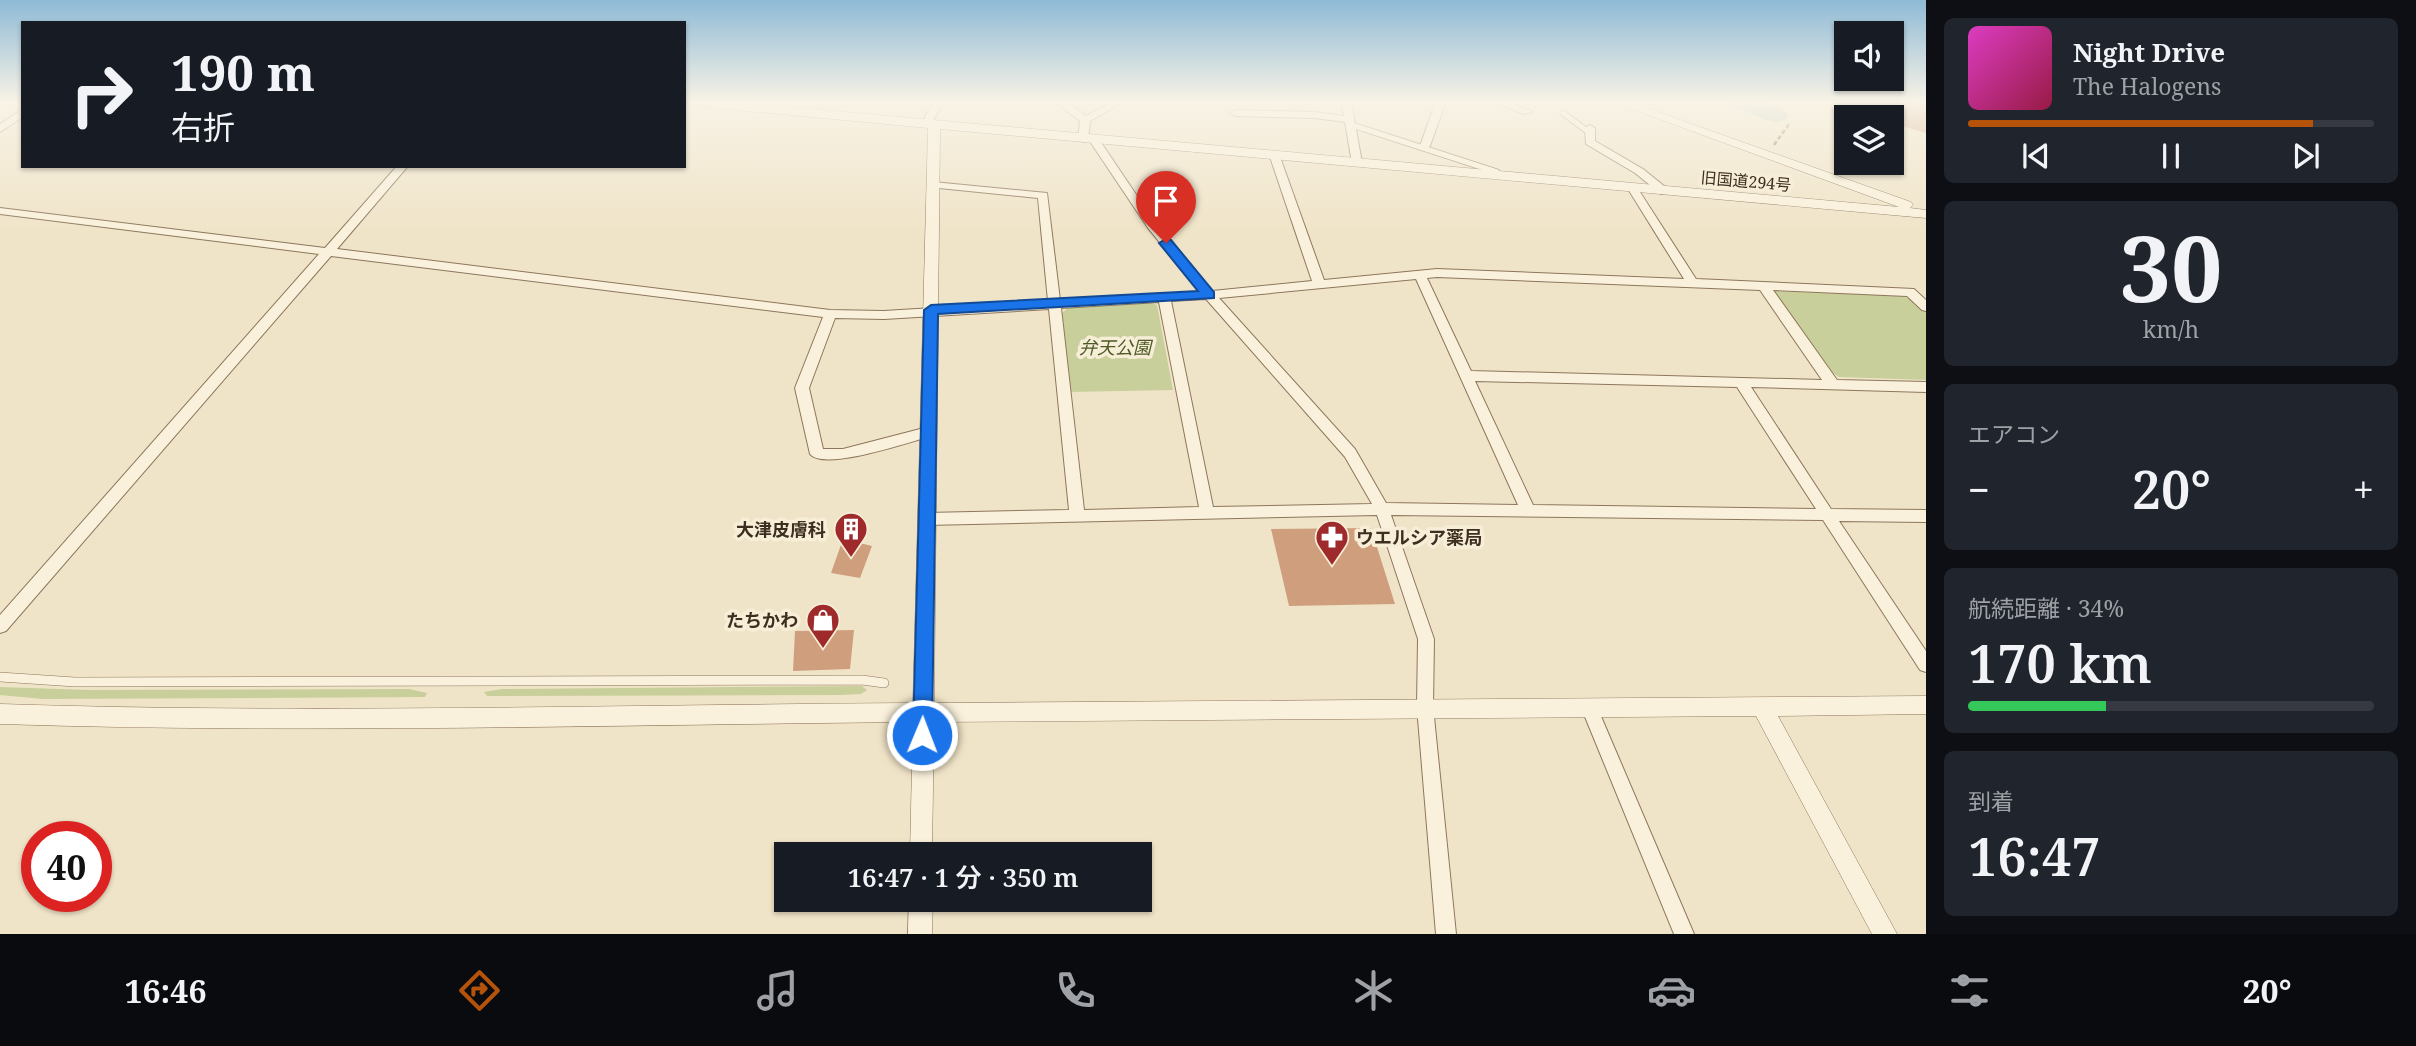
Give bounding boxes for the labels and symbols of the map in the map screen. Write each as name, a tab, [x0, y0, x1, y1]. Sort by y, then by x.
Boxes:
street label: 旧国道294号	[1700, 166, 1792, 196]
pin	[1136, 171, 1196, 243]
park label: 弁天公園	[1079, 335, 1154, 359]
building icon: 大津皮膚科	[832, 510, 870, 559]
place label: 大津皮膚科	[736, 517, 826, 541]
pharmacy icon: ウエルシア薬局	[1313, 518, 1351, 567]
place label: ウエルシア薬局	[1356, 525, 1482, 549]
shop icon: たちかわ	[804, 601, 842, 650]
place label: たちかわ	[726, 608, 798, 632]
position arrow	[885, 698, 959, 772]
speed limit sign: 40	[21, 821, 112, 912]

